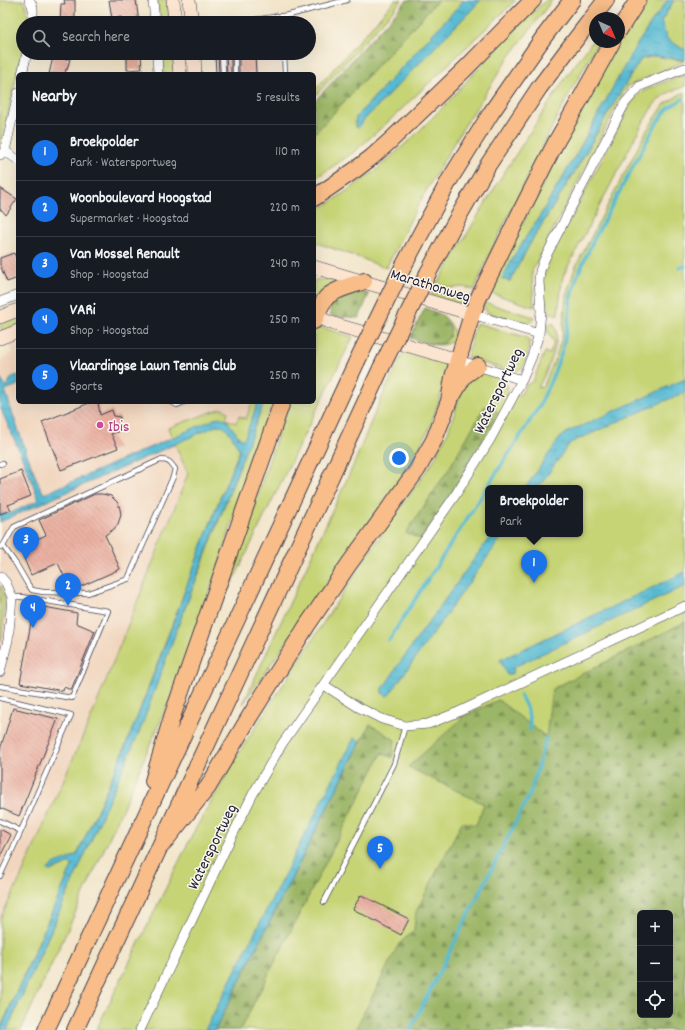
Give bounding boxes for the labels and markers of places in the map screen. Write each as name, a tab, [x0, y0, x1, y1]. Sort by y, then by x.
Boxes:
place label: Ibis	[108, 416, 130, 439]
marker: Ibis	[95, 420, 105, 430]
pin: 3	[13, 527, 39, 560]
pin: 1	[521, 550, 547, 583]
pin: 2	[55, 573, 81, 606]
pin: 4	[20, 595, 46, 628]
pin: 5	[367, 836, 393, 869]

